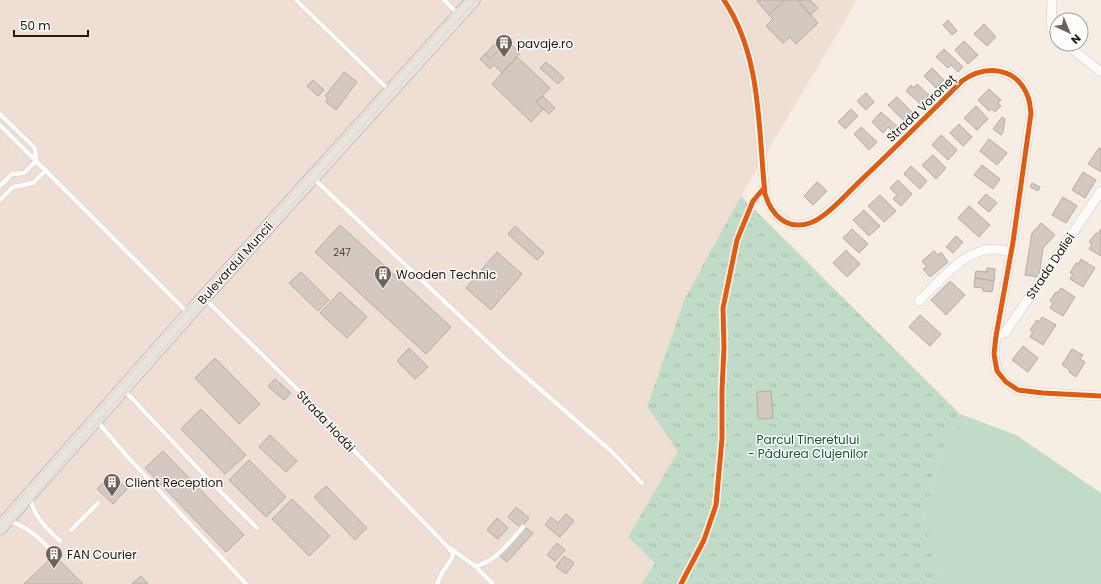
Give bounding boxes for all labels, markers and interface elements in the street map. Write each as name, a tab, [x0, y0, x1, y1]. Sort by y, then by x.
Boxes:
scale bar	[14, 12, 88, 38]
north arrow	[1049, 12, 1089, 52]
text: 50 m	[20, 17, 51, 34]
text: N	[1067, 31, 1084, 48]
building icon: pavaje.ro	[494, 33, 514, 58]
place label: pavaje.ro	[517, 35, 573, 52]
street label: Strada Voroneț	[882, 70, 960, 146]
street label: Bulevardul Muncii	[193, 218, 277, 308]
street label: Strada Daliei	[1022, 230, 1078, 302]
house number: 247	[333, 245, 351, 260]
building icon: Wooden Technic	[373, 264, 393, 289]
place label: Wooden Technic	[396, 266, 496, 283]
street label: Strada Hodăi	[293, 386, 359, 456]
park label: Parcul Tineretului - Pădurea Clujenilor	[748, 431, 869, 462]
building icon: Client Reception	[102, 472, 122, 497]
place label: Client Reception	[125, 474, 223, 491]
building icon: FAN Courier	[44, 544, 64, 569]
place label: FAN Courier	[67, 546, 137, 563]

